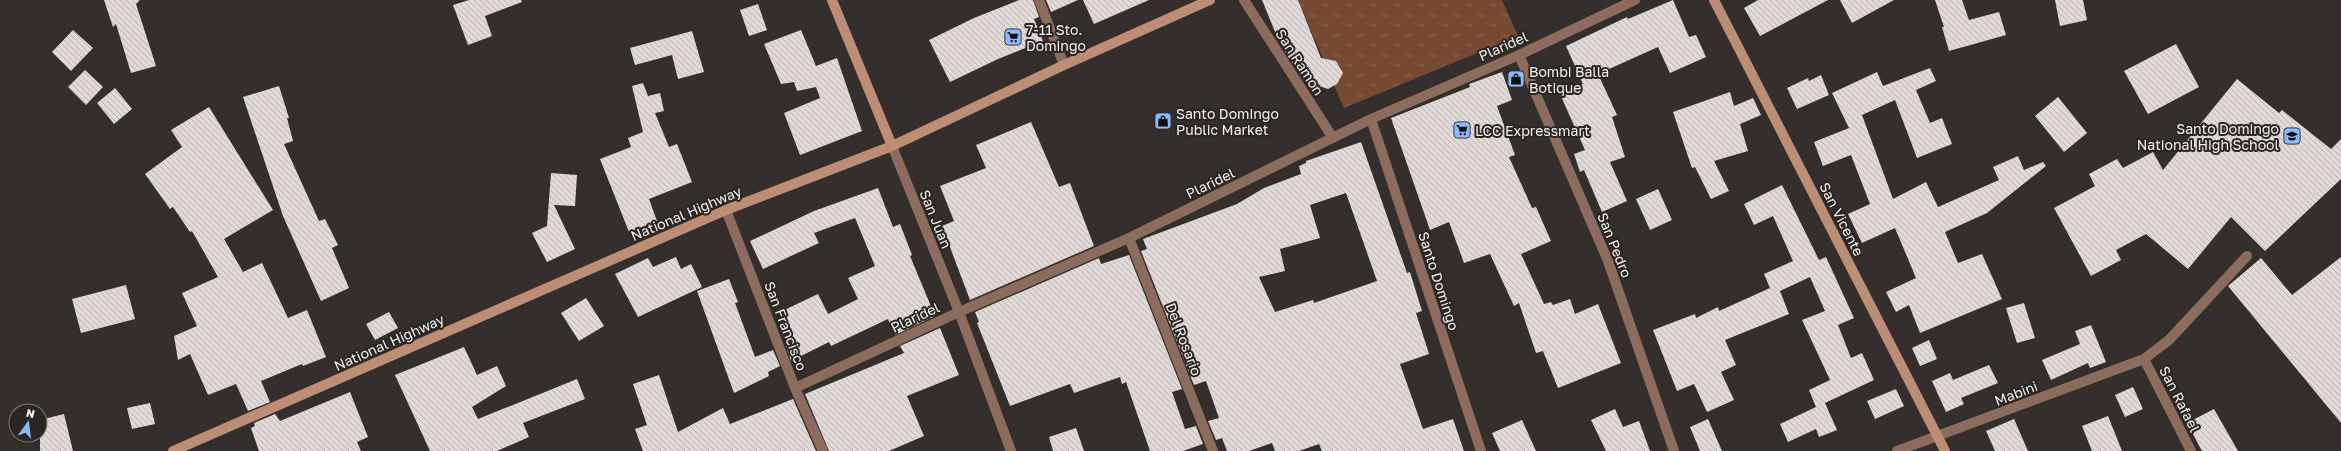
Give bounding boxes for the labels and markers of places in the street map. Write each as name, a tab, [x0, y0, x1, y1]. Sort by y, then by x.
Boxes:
place label: 7-11 Sto. Domingo	[1026, 21, 1086, 54]
supermarket icon: 7-11 Sto. Domingo	[1003, 27, 1023, 47]
place label: Bombi Balla Botique	[1529, 63, 1609, 96]
shop icon: Bombi Balla Botique	[1506, 69, 1526, 89]
place label: Santo Domingo Public Market	[1176, 105, 1279, 138]
shop icon: Santo Domingo Public Market	[1153, 111, 1173, 131]
supermarket icon: LCC Expressmart	[1452, 120, 1472, 140]
place label: Santo Domingo National High School	[2137, 120, 2279, 153]
place label: LCC Expressmart	[1475, 122, 1590, 139]
school or university icon: Santo Domingo National High School	[2282, 126, 2302, 146]

